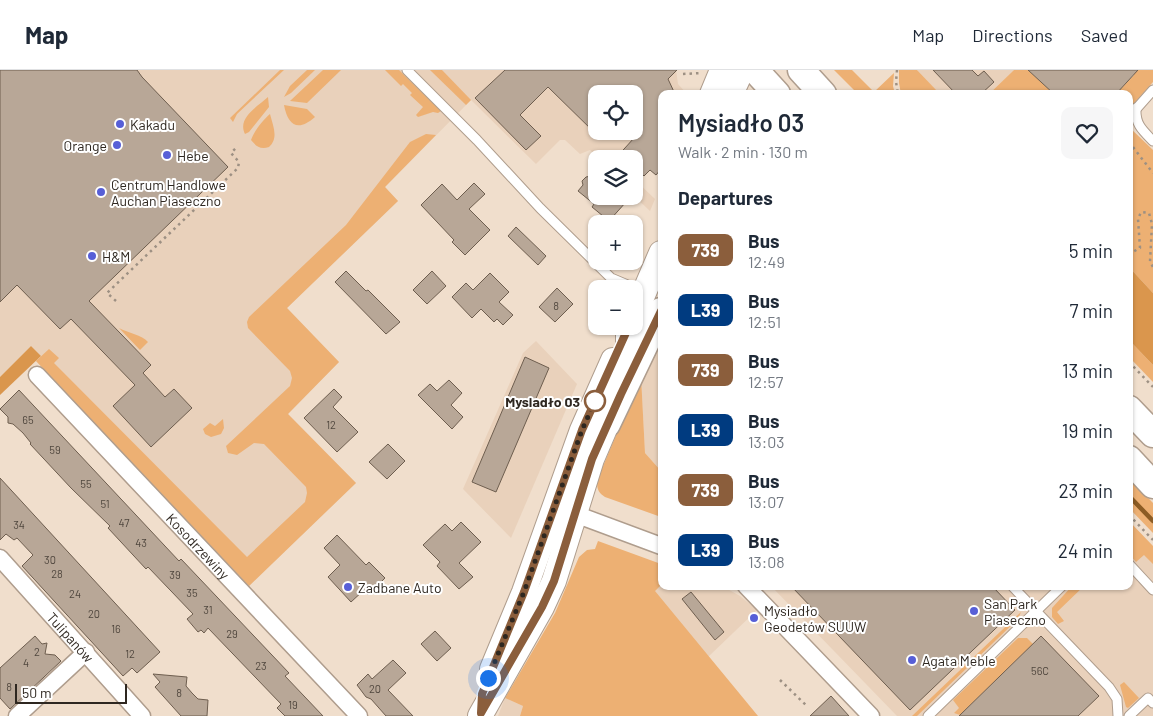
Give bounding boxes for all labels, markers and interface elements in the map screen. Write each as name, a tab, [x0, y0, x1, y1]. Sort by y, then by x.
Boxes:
text: Map	[25, 20, 68, 49]
text: Map	[912, 24, 944, 46]
text: Directions	[972, 24, 1053, 46]
text: Saved	[1081, 24, 1128, 46]
map controls	[588, 85, 643, 335]
button: locate	[588, 85, 643, 140]
button: heart	[1061, 107, 1113, 159]
text: Mysiadło 03	[678, 108, 804, 137]
place label: Kakadu	[130, 116, 175, 133]
marker: Kakadu	[114, 118, 126, 130]
place label: Orange	[64, 137, 107, 154]
marker: Orange	[111, 139, 123, 151]
text: Walk · 2 min · 130 m	[678, 142, 808, 161]
place label: Hebe	[177, 147, 209, 164]
marker: Hebe	[161, 149, 173, 161]
button: layers	[588, 150, 643, 205]
place label: Centrum Handlowe Auchan Piaseczno	[111, 176, 226, 209]
marker: Centrum Handlowe Auchan Piaseczno	[95, 186, 107, 198]
text: Departures	[678, 186, 773, 209]
button: +	[588, 215, 643, 270]
text: Bus	[748, 229, 780, 252]
text: 739	[691, 239, 720, 261]
text: 5 min	[1069, 239, 1113, 262]
place label: H&M	[102, 248, 130, 265]
marker: H&M	[86, 250, 98, 262]
text: 12:49	[748, 252, 785, 271]
button: −	[588, 280, 643, 335]
text: Bus	[748, 289, 780, 312]
house number: 8	[553, 299, 559, 312]
text: L39	[691, 299, 720, 321]
text: 7 min	[1069, 299, 1113, 322]
text: 12:51	[748, 312, 781, 331]
text: Bus	[748, 349, 780, 372]
text: 739	[691, 359, 720, 381]
text: 13 min	[1062, 359, 1113, 382]
text: 12:57	[748, 372, 783, 391]
marker: Mysiadło 03	[584, 390, 606, 412]
place label: Mysiadło 03	[505, 393, 580, 410]
text: Bus	[748, 409, 780, 432]
house number: 65	[22, 413, 34, 426]
house number: 12	[326, 418, 336, 431]
text: L39	[691, 419, 720, 441]
text: 19 min	[1062, 419, 1113, 442]
text: 13:03	[748, 432, 785, 451]
house number: 59	[49, 443, 61, 456]
text: Bus	[748, 469, 780, 492]
house number: 55	[80, 477, 92, 490]
text: 739	[691, 479, 720, 501]
text: 23 min	[1059, 479, 1113, 502]
text: 13:07	[748, 492, 784, 511]
house number: 51	[100, 497, 110, 510]
street label: Kosodrzewiny	[163, 509, 234, 583]
house number: 47	[119, 516, 129, 529]
house number: 34	[13, 518, 25, 531]
text: Bus	[748, 529, 780, 552]
house number: 43	[135, 536, 147, 549]
text: L39	[691, 539, 720, 561]
text: 24 min	[1058, 539, 1113, 562]
text: 13:08	[748, 552, 785, 571]
house number: 30	[44, 553, 56, 566]
house number: 28	[51, 567, 63, 580]
house number: 39	[169, 568, 181, 581]
place label: Zadbane Auto	[358, 579, 442, 596]
marker: Zadbane Auto	[342, 581, 354, 593]
house number: 35	[186, 586, 198, 599]
house number: 24	[69, 587, 81, 600]
place label: San Park Piaseczno	[984, 595, 1046, 628]
place label: Mysiadło Geodetów SUUW	[764, 602, 866, 635]
house number: 31	[203, 603, 213, 616]
marker: San Park Piaseczno	[968, 605, 980, 617]
house number: 20	[88, 607, 100, 620]
street label: Tulipanów	[44, 608, 98, 665]
marker: Mysiadło Geodetów SUUW	[748, 612, 760, 624]
house number: 16	[111, 622, 121, 635]
house number: 29	[226, 627, 238, 640]
house number: 2	[34, 645, 40, 658]
house number: 12	[125, 647, 135, 660]
place label: Agata Meble	[922, 652, 996, 669]
marker: Agata Meble	[906, 654, 918, 666]
house number: 4	[23, 656, 29, 669]
house number: 23	[255, 659, 267, 672]
house number: 56C	[1031, 664, 1049, 677]
your location	[476, 666, 501, 691]
house number: 8	[6, 680, 12, 693]
scale bar	[15, 681, 128, 704]
house number: 20	[369, 682, 381, 695]
text: 50 m	[22, 684, 51, 701]
house number: 8	[176, 686, 182, 699]
house number: 19	[288, 698, 298, 711]

